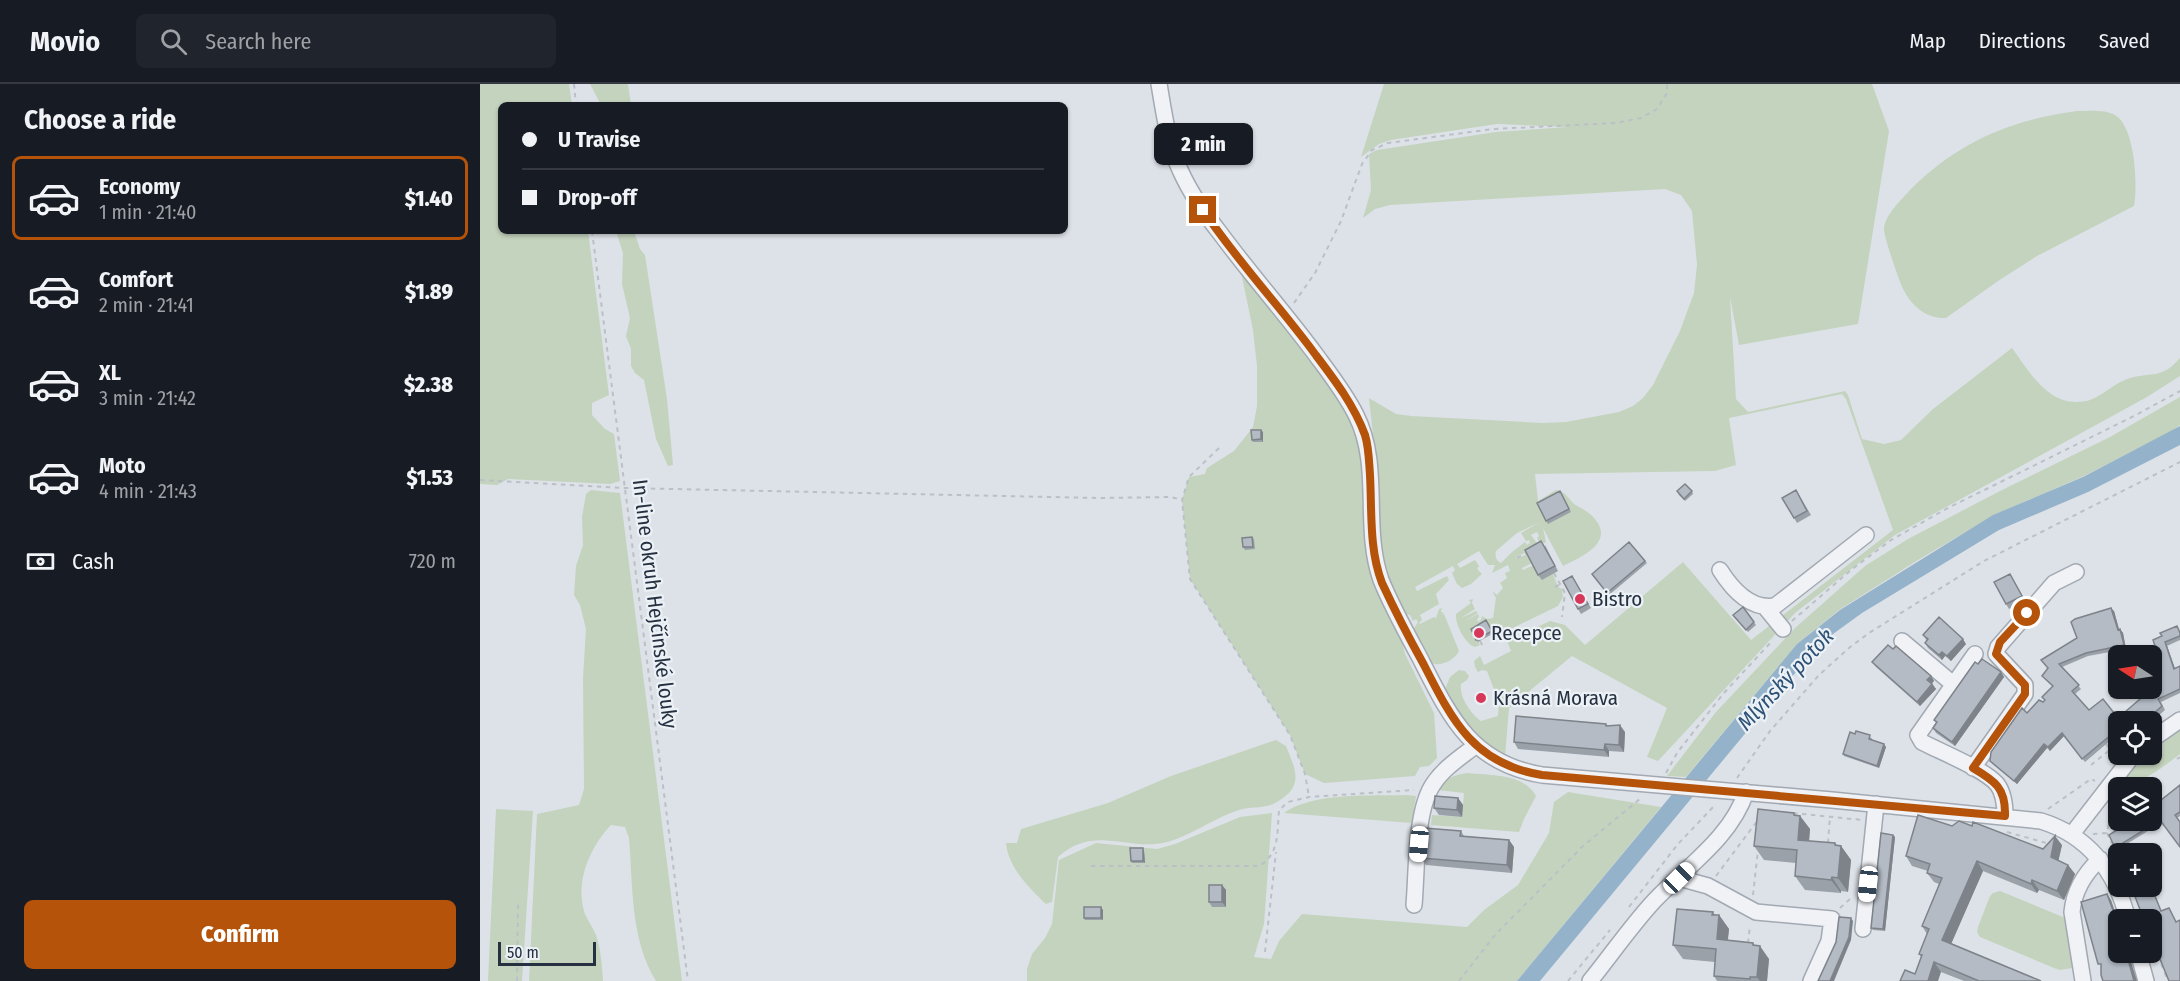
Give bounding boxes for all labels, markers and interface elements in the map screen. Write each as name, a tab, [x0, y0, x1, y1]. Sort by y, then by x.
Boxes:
search box	[136, 14, 556, 68]
text: Movio	[30, 25, 100, 58]
icon: search	[157, 25, 190, 58]
text: Search here	[205, 28, 311, 55]
text: Map	[1909, 28, 1946, 54]
text: Directions	[1979, 28, 2066, 54]
text: Saved	[2099, 28, 2150, 54]
text: Choose a ride	[24, 104, 176, 136]
callout: 2 min	[1154, 123, 1252, 165]
text: U Travise	[558, 126, 640, 153]
text: 2 min	[1181, 132, 1226, 156]
icon: car	[27, 171, 81, 225]
text: Economy	[99, 173, 180, 200]
text: Drop-off	[558, 184, 637, 211]
text: $1.40	[405, 185, 453, 212]
route end	[1189, 196, 1216, 223]
text: 1 min · 21:40	[99, 200, 197, 224]
icon: car	[27, 264, 81, 318]
text: Comfort	[99, 266, 173, 293]
text: $1.89	[405, 278, 453, 305]
text: 2 min · 21:41	[99, 293, 194, 317]
icon: car	[27, 357, 81, 411]
text: XL	[99, 359, 121, 386]
text: $2.38	[404, 371, 453, 398]
text: 3 min · 21:42	[99, 386, 196, 410]
icon: car	[27, 450, 81, 504]
text: Moto	[99, 452, 146, 479]
text: $1.53	[407, 464, 453, 491]
street label: In-line okruh Hejčínské louky	[627, 478, 683, 731]
text: 4 min · 21:43	[99, 479, 197, 503]
icon: cash	[24, 545, 57, 578]
text: Cash	[72, 548, 115, 575]
text: 720 m	[409, 549, 456, 573]
place label: Bistro	[1592, 586, 1642, 612]
marker: Bistro	[1573, 592, 1587, 606]
route start	[2013, 599, 2040, 626]
place label: Recepce	[1491, 620, 1562, 646]
water label: Mlýnský potok	[1731, 623, 1840, 736]
marker: Recepce	[1472, 626, 1486, 640]
north arrow	[2108, 645, 2162, 699]
map controls	[2108, 645, 2162, 963]
place label: Krásná Morava	[1493, 685, 1618, 711]
marker: Krásná Morava	[1474, 691, 1488, 705]
button: locate	[2108, 711, 2162, 765]
button: layers	[2108, 777, 2162, 831]
car	[1408, 825, 1430, 863]
button: +	[2108, 843, 2162, 897]
car	[1660, 859, 1698, 897]
car	[1857, 865, 1879, 903]
button: Confirm	[24, 900, 456, 969]
button: −	[2108, 909, 2162, 963]
scale bar	[498, 939, 596, 966]
text: 50 m	[507, 943, 539, 962]

